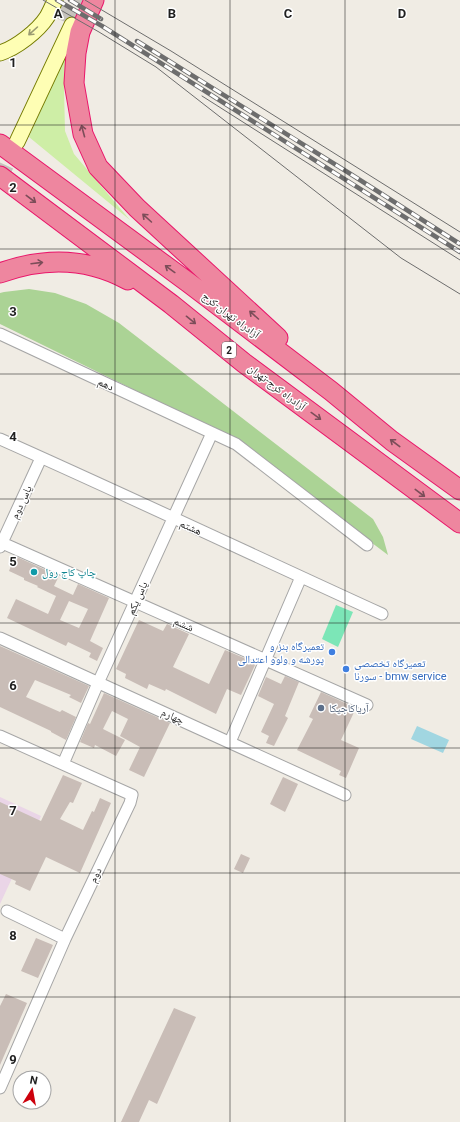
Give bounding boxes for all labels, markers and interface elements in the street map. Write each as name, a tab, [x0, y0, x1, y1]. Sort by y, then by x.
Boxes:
text: A	[54, 6, 63, 21]
text: B	[168, 6, 176, 21]
text: C	[284, 6, 293, 21]
text: D	[398, 6, 406, 21]
one-way arrow	[28, 27, 38, 36]
text: 1	[9, 55, 17, 70]
one-way arrow	[79, 125, 86, 138]
text: 2	[9, 180, 17, 195]
one-way arrow	[26, 195, 37, 203]
one-way arrow	[142, 213, 152, 223]
one-way arrow	[31, 259, 44, 267]
one-way arrow	[164, 265, 175, 273]
street label: آزادراه تهران-کرج	[199, 290, 262, 341]
text: 3	[9, 304, 17, 319]
one-way arrow	[249, 311, 259, 320]
one-way arrow	[185, 315, 196, 324]
road number: 2	[222, 342, 236, 358]
street label: آزادراه کرج-تهران	[245, 362, 308, 413]
street label: دهم	[95, 375, 116, 395]
one-way arrow	[311, 412, 322, 420]
text: 4	[9, 429, 17, 444]
one-way arrow	[389, 438, 400, 447]
street label: یاس دوم	[8, 483, 35, 521]
one-way arrow	[415, 489, 426, 498]
street label: هشتم	[177, 517, 204, 539]
text: 5	[9, 554, 17, 569]
place label: چاپ کاج رول	[42, 566, 96, 579]
marker: چاپ کاج رول	[29, 567, 39, 577]
street label: یاس یکم	[124, 579, 152, 617]
street label: ششم	[171, 614, 196, 635]
place label: تعمیرگاه بنز و پورشه و ولوو اعتدالی	[238, 640, 325, 666]
marker: تعمیرگاه بنز و پورشه و ولوو اعتدالی	[327, 647, 337, 657]
place label: تعمیرگاه تخصصی سورنا - bmw service	[354, 657, 447, 683]
marker: تعمیرگاه تخصصی سورنا - bmw service	[341, 664, 351, 674]
text: 6	[9, 678, 17, 693]
place label: آریاکاجیکا	[329, 702, 369, 715]
marker: آریاکاجیکا	[316, 703, 326, 713]
street label: چهارم	[159, 706, 186, 727]
text: 7	[9, 803, 17, 818]
street label: دوم	[86, 865, 105, 885]
text: 8	[9, 928, 17, 943]
text: 9	[9, 1052, 17, 1067]
north arrow	[12, 1070, 52, 1110]
text: N	[29, 1074, 39, 1088]

